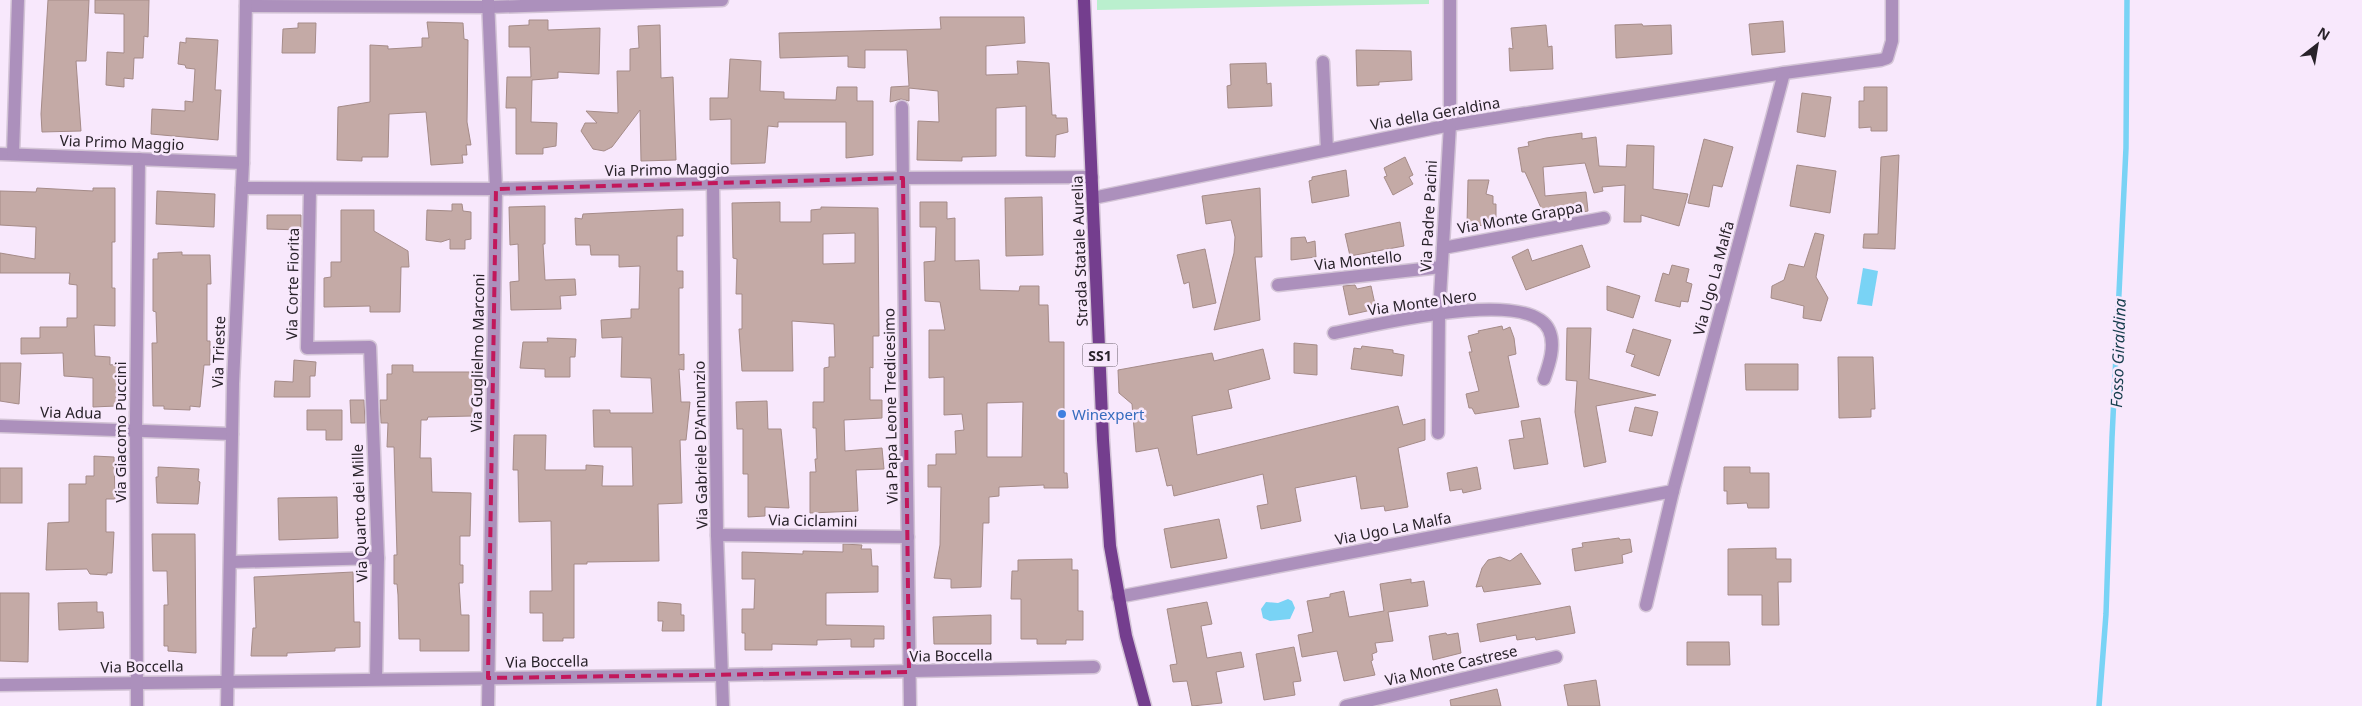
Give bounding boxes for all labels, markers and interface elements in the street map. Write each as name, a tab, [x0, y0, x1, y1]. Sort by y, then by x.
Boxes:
north arrow	[2292, 20, 2342, 70]
text: N	[2314, 22, 2334, 45]
street label: Via della Geraldina	[1369, 92, 1501, 134]
street label: Via Primo Maggio	[59, 130, 185, 154]
street label: Via Primo Maggio	[604, 158, 730, 180]
street label: Via Padre Pacini	[1415, 160, 1441, 272]
street label: Strada Statale Aurelia	[1066, 175, 1092, 327]
street label: Via Monte Grappa	[1456, 196, 1584, 238]
street label: Via Ugo La Malfa	[1688, 218, 1738, 338]
street label: Via Corte Fiorita	[281, 228, 303, 340]
street label: Via Montello	[1313, 245, 1403, 275]
street label: Via Guglielmo Marconi	[466, 273, 488, 433]
street label: Via Monte Nero	[1366, 284, 1478, 320]
water label: Fosso Giraldina	[2105, 298, 2131, 408]
street label: Via Papa Leone Tredicesimo	[878, 308, 902, 504]
street label: Via Trieste	[207, 315, 229, 389]
road number: SS1	[1082, 344, 1118, 366]
street label: Via Giacomo Puccini	[110, 361, 130, 503]
street label: Via Gabriele D'Annunzio	[689, 361, 711, 529]
street label: Via Adua	[40, 401, 102, 423]
place label: Winexpert	[1072, 404, 1145, 424]
marker: Winexpert	[1056, 408, 1068, 420]
street label: Via Quarto dei Mille	[347, 444, 371, 582]
street label: Via Ugo La Malfa	[1333, 507, 1453, 549]
street label: Via Ciclamini	[768, 509, 858, 531]
street label: Via Monte Castrese	[1383, 640, 1519, 690]
street label: Via Boccella	[909, 644, 993, 666]
street label: Via Boccella	[505, 650, 589, 672]
street label: Via Boccella	[100, 655, 184, 677]

